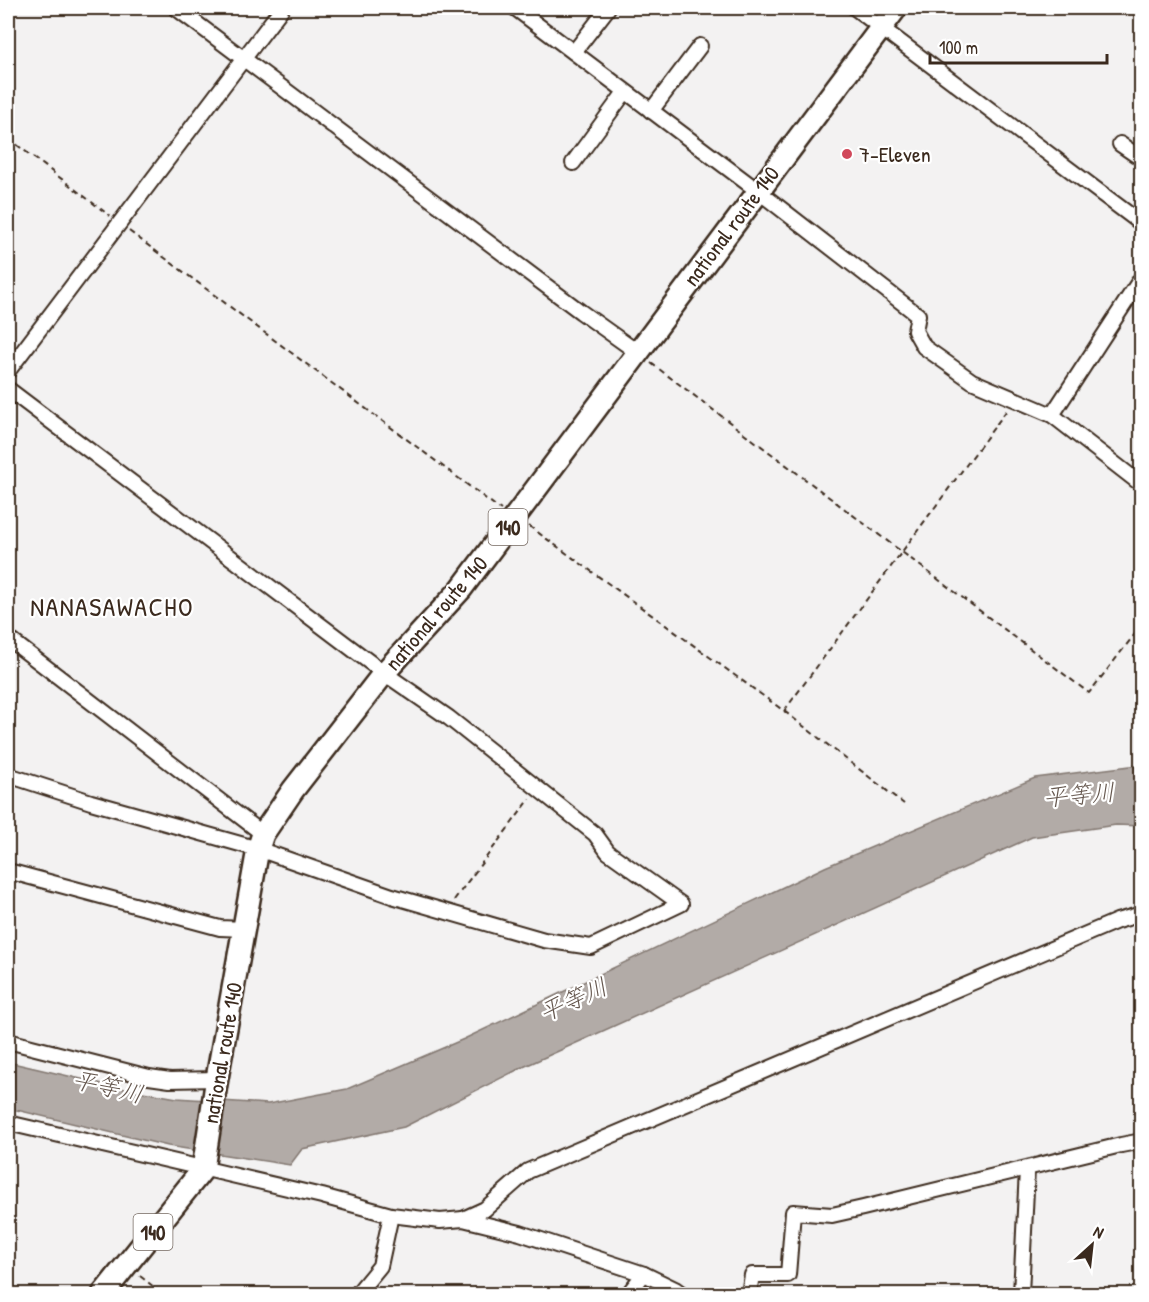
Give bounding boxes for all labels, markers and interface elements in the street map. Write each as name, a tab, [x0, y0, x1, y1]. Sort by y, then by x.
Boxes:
scale bar	[930, 27, 1107, 65]
text: 100 m	[939, 35, 978, 60]
place label: 7-Eleven	[859, 139, 931, 169]
marker: 7-Eleven	[840, 147, 854, 161]
street label: national route 140	[676, 160, 786, 292]
road number: 140	[488, 509, 528, 545]
street label: national route 140	[378, 549, 494, 677]
district label: NANASAWACHO	[30, 589, 194, 624]
water label: 平等川	[1042, 775, 1116, 813]
water label: 平等川	[534, 970, 612, 1028]
street label: national route 140	[195, 980, 249, 1126]
water label: 平等川	[69, 1062, 147, 1110]
road number: 140	[134, 1214, 172, 1250]
north arrow	[1062, 1215, 1122, 1275]
text: N	[1090, 1220, 1108, 1244]

